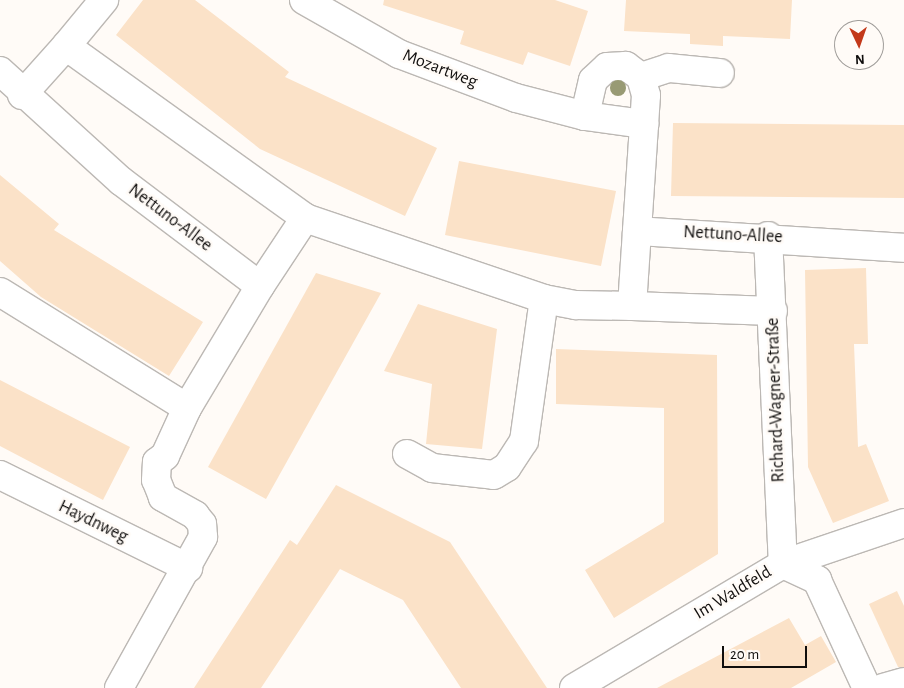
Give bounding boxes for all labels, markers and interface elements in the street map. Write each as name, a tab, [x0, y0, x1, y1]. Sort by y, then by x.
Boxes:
north arrow	[834, 20, 884, 70]
street label: Mozartweg	[400, 45, 480, 93]
text: N	[855, 52, 865, 66]
street label: Nettuno-Allee	[124, 179, 216, 257]
street label: Nettuno-Allee	[683, 222, 783, 248]
street label: Richard-Wagner-Straße	[762, 317, 790, 483]
street label: Haydnweg	[55, 496, 131, 548]
street label: Im Waldfeld	[690, 561, 776, 625]
scale bar	[724, 636, 809, 668]
text: 20 m	[730, 647, 759, 662]

